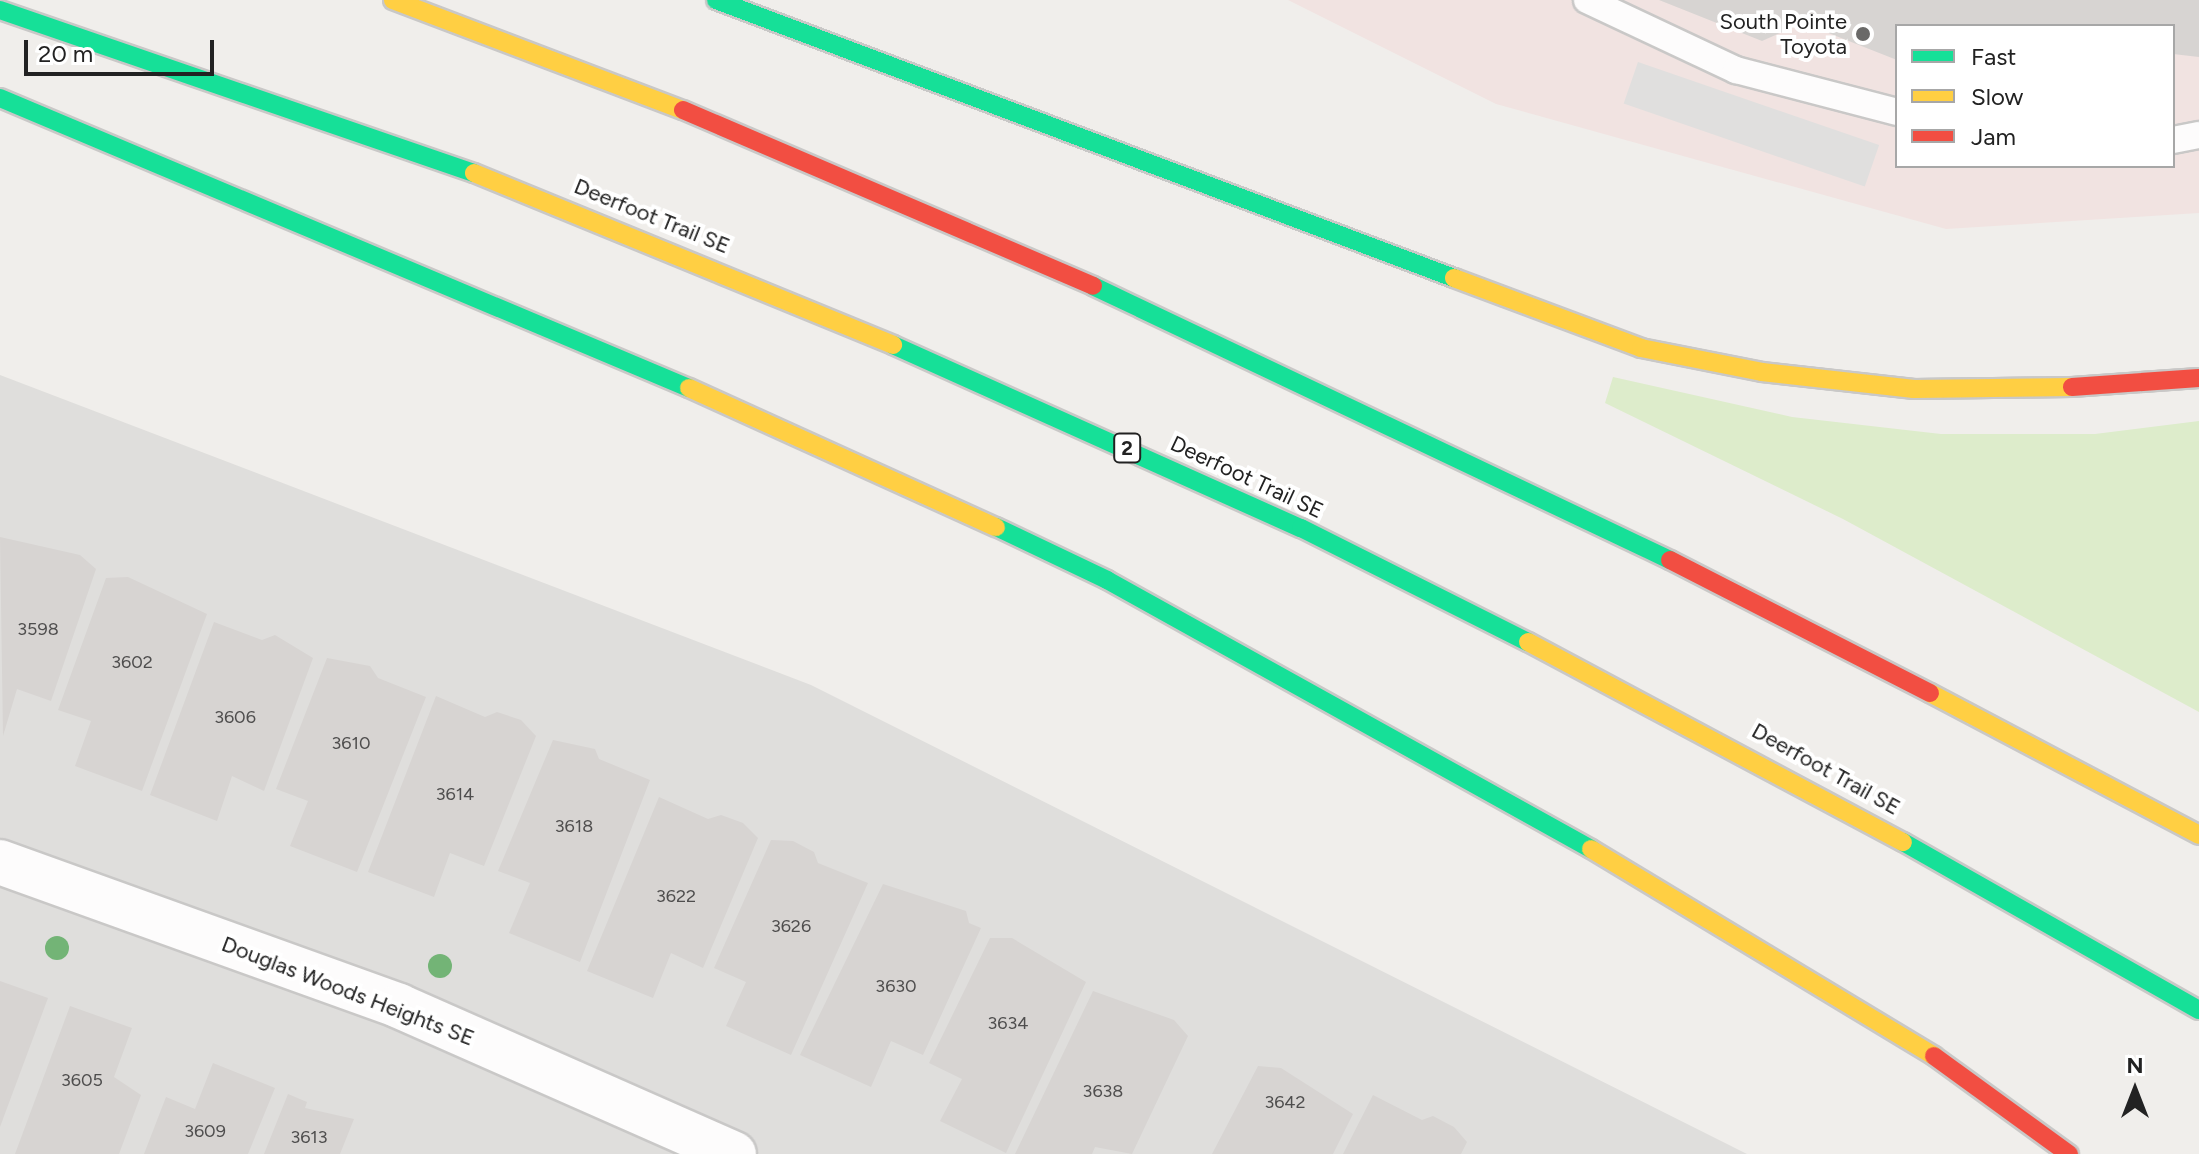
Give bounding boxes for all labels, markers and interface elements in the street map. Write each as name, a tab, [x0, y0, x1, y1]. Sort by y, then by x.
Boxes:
place label: South Pointe Toyota	[1719, 8, 1847, 60]
scale bar	[28, 24, 218, 74]
legend	[1895, 24, 2175, 168]
marker: South Pointe Toyota	[1854, 25, 1872, 43]
text: 20 m	[38, 39, 93, 68]
text: Fast	[1971, 42, 2016, 71]
text: Slow	[1971, 82, 2023, 111]
text: Jam	[1971, 122, 2016, 151]
street label: Deerfoot Trail SE	[570, 173, 734, 259]
street label: Deerfoot Trail SE	[1166, 430, 1328, 524]
road number: 2	[1113, 432, 1141, 464]
house number: 3598	[17, 618, 59, 640]
house number: 3602	[111, 651, 153, 673]
house number: 3606	[214, 706, 256, 728]
street label: Deerfoot Trail SE	[1747, 717, 1905, 821]
house number: 3610	[332, 732, 370, 754]
house number: 3614	[436, 783, 474, 805]
house number: 3618	[555, 815, 593, 837]
house number: 3622	[656, 885, 696, 907]
house number: 3626	[771, 915, 811, 937]
street label: Douglas Woods Heights SE	[218, 931, 478, 1051]
house number: 3630	[875, 975, 917, 997]
house number: 3634	[988, 1012, 1028, 1034]
north arrow	[2095, 1050, 2175, 1130]
text: N	[2126, 1052, 2144, 1079]
house number: 3605	[61, 1069, 103, 1091]
house number: 3638	[1083, 1080, 1123, 1102]
house number: 3642	[1264, 1091, 1306, 1113]
house number: 3609	[184, 1120, 226, 1142]
house number: 3613	[290, 1126, 328, 1148]

